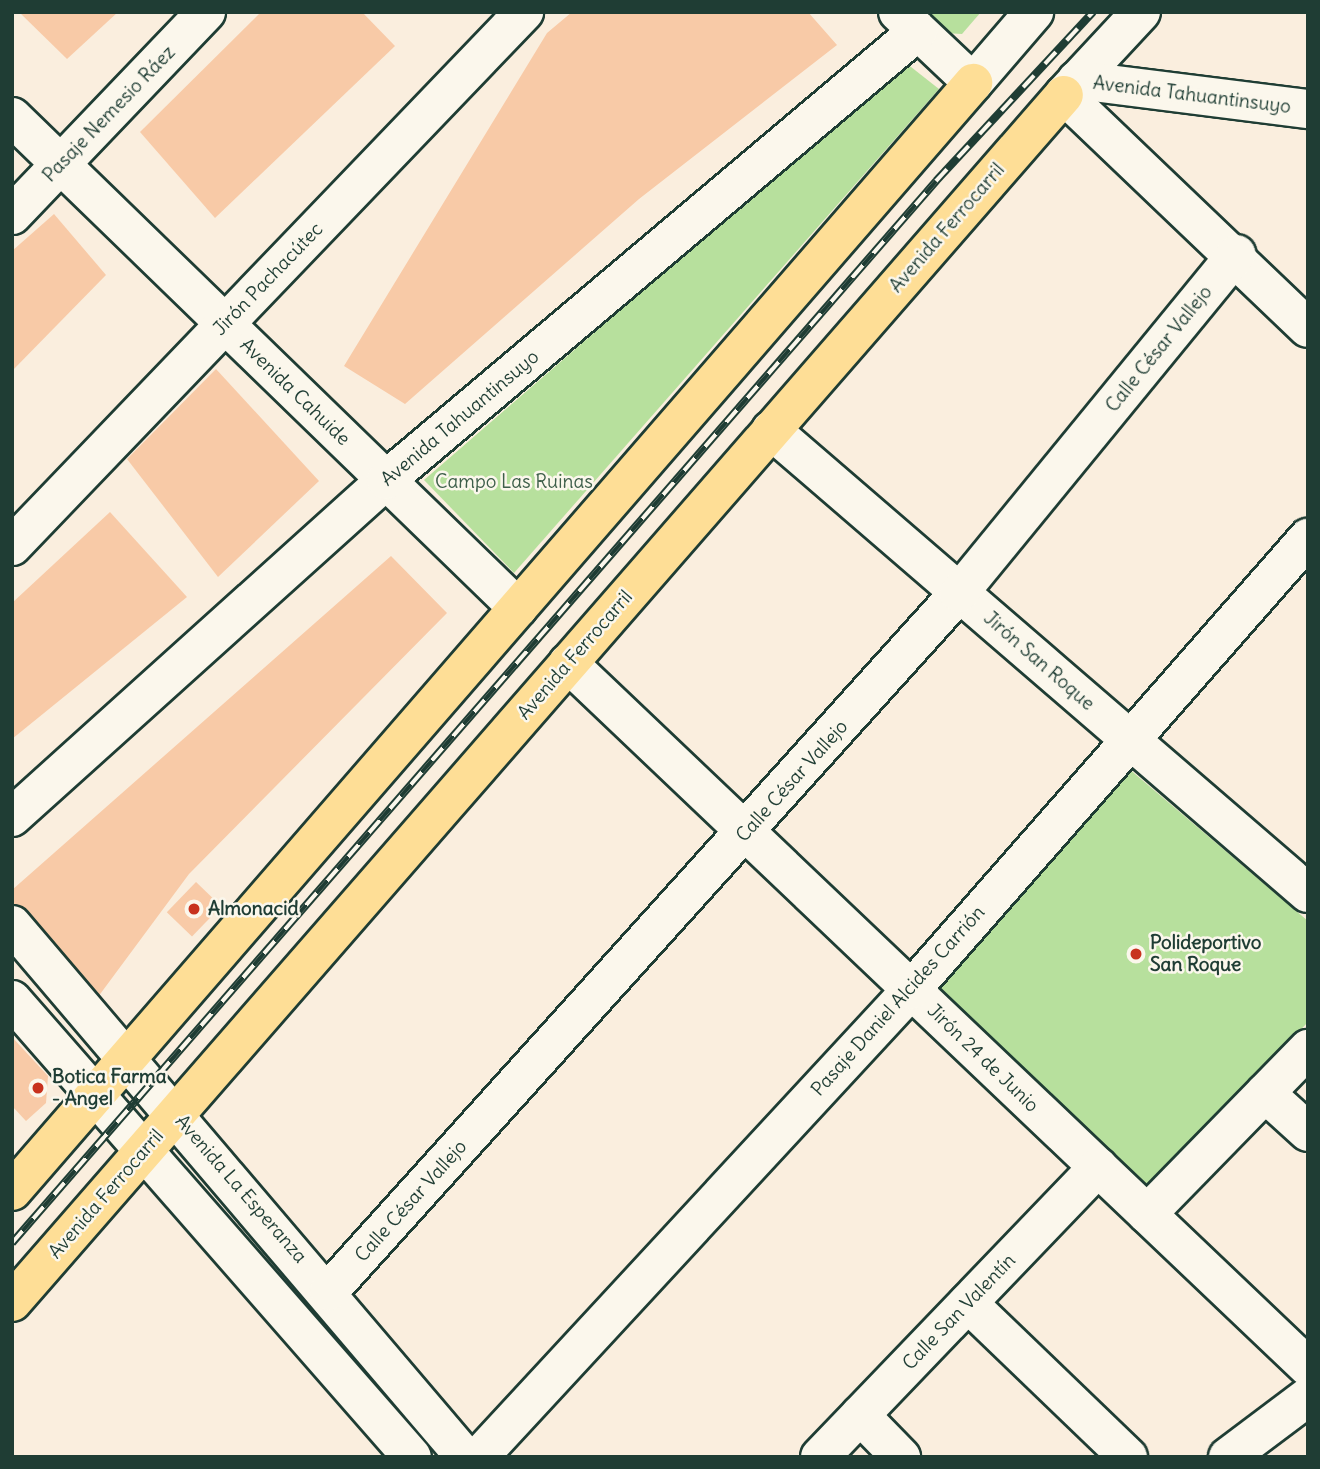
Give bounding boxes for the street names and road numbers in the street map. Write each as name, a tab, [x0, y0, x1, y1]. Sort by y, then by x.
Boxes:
street label: Pasaje Nemesio Ráez	[38, 41, 180, 187]
street label: Avenida Tahuantinsuyo	[1092, 72, 1292, 118]
street label: Avenida Ferrocarril	[885, 159, 1009, 297]
street label: Jirón Pachacútec	[208, 218, 328, 340]
street label: Calle César Vallejo	[1101, 281, 1217, 417]
street label: Avenida Cahuide	[235, 334, 355, 450]
street label: Avenida Tahuantinsuyo	[376, 345, 544, 491]
street label: Avenida Ferrocarril	[513, 586, 637, 724]
street label: Jirón San Roque	[979, 607, 1099, 715]
street label: Calle César Vallejo	[731, 715, 853, 847]
street label: Pasaje Daniel Alcides Carrión	[806, 901, 990, 1101]
street label: Jirón 24 de Junio	[923, 999, 1043, 1117]
street label: Avenida La Esperanza	[170, 1110, 312, 1268]
street label: Avenida Ferrocarril	[44, 1125, 168, 1263]
street label: Calle César Vallejo	[350, 1135, 472, 1267]
street label: Calle San Valentín	[898, 1249, 1020, 1375]

